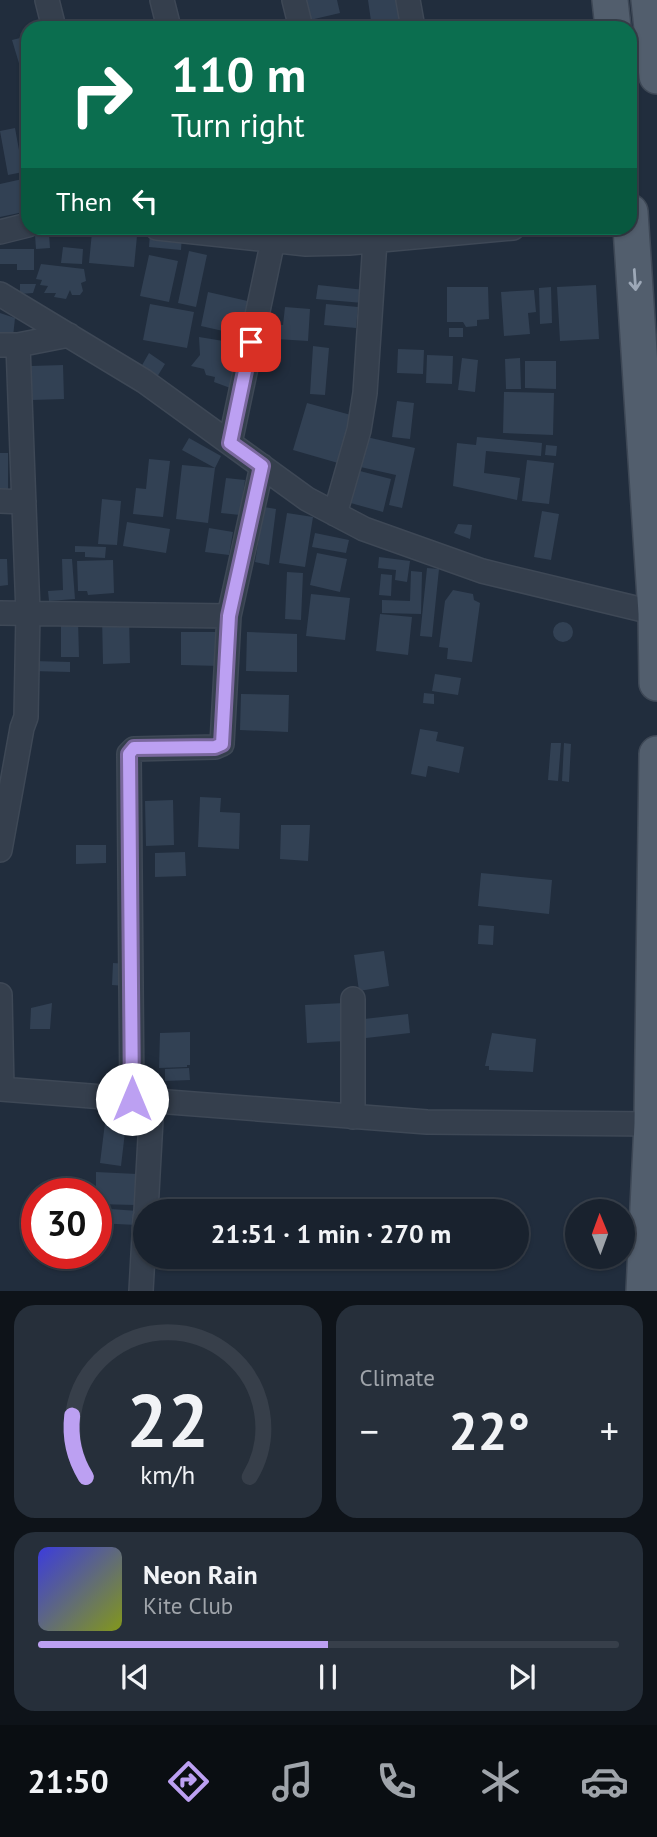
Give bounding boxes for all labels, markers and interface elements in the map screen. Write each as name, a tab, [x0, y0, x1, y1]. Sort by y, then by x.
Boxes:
text: 110 m	[171, 42, 306, 106]
icon: right	[56, 49, 147, 140]
text: Turn right	[171, 104, 305, 146]
icon: left	[126, 182, 164, 220]
text: Then	[56, 185, 112, 218]
one-way arrow	[629, 268, 642, 291]
pin	[221, 312, 281, 372]
icon: arrive	[232, 323, 270, 361]
position arrow	[95, 1062, 169, 1136]
speed limit sign: 30	[21, 1178, 112, 1269]
north arrow	[565, 1199, 635, 1269]
map controls	[565, 1199, 635, 1269]
text: 21:51 · 1 min · 270 m	[211, 1217, 451, 1250]
text: Climate	[360, 1363, 435, 1392]
text: 22	[126, 1374, 209, 1468]
text: 22°	[448, 1397, 530, 1464]
text: −	[360, 1406, 379, 1455]
text: +	[600, 1406, 619, 1455]
text: km/h	[140, 1459, 195, 1491]
text: Neon Rain	[143, 1558, 258, 1591]
text: Kite Club	[143, 1591, 233, 1620]
icon: previous	[116, 1658, 154, 1696]
icon: pause	[309, 1658, 347, 1696]
icon: next	[503, 1658, 541, 1696]
icon: directions	[164, 1757, 213, 1806]
icon: music	[268, 1757, 317, 1806]
icon: phone	[372, 1757, 421, 1806]
icon: climate	[476, 1757, 525, 1806]
icon: car	[580, 1757, 629, 1806]
text: 21:50	[28, 1760, 109, 1802]

